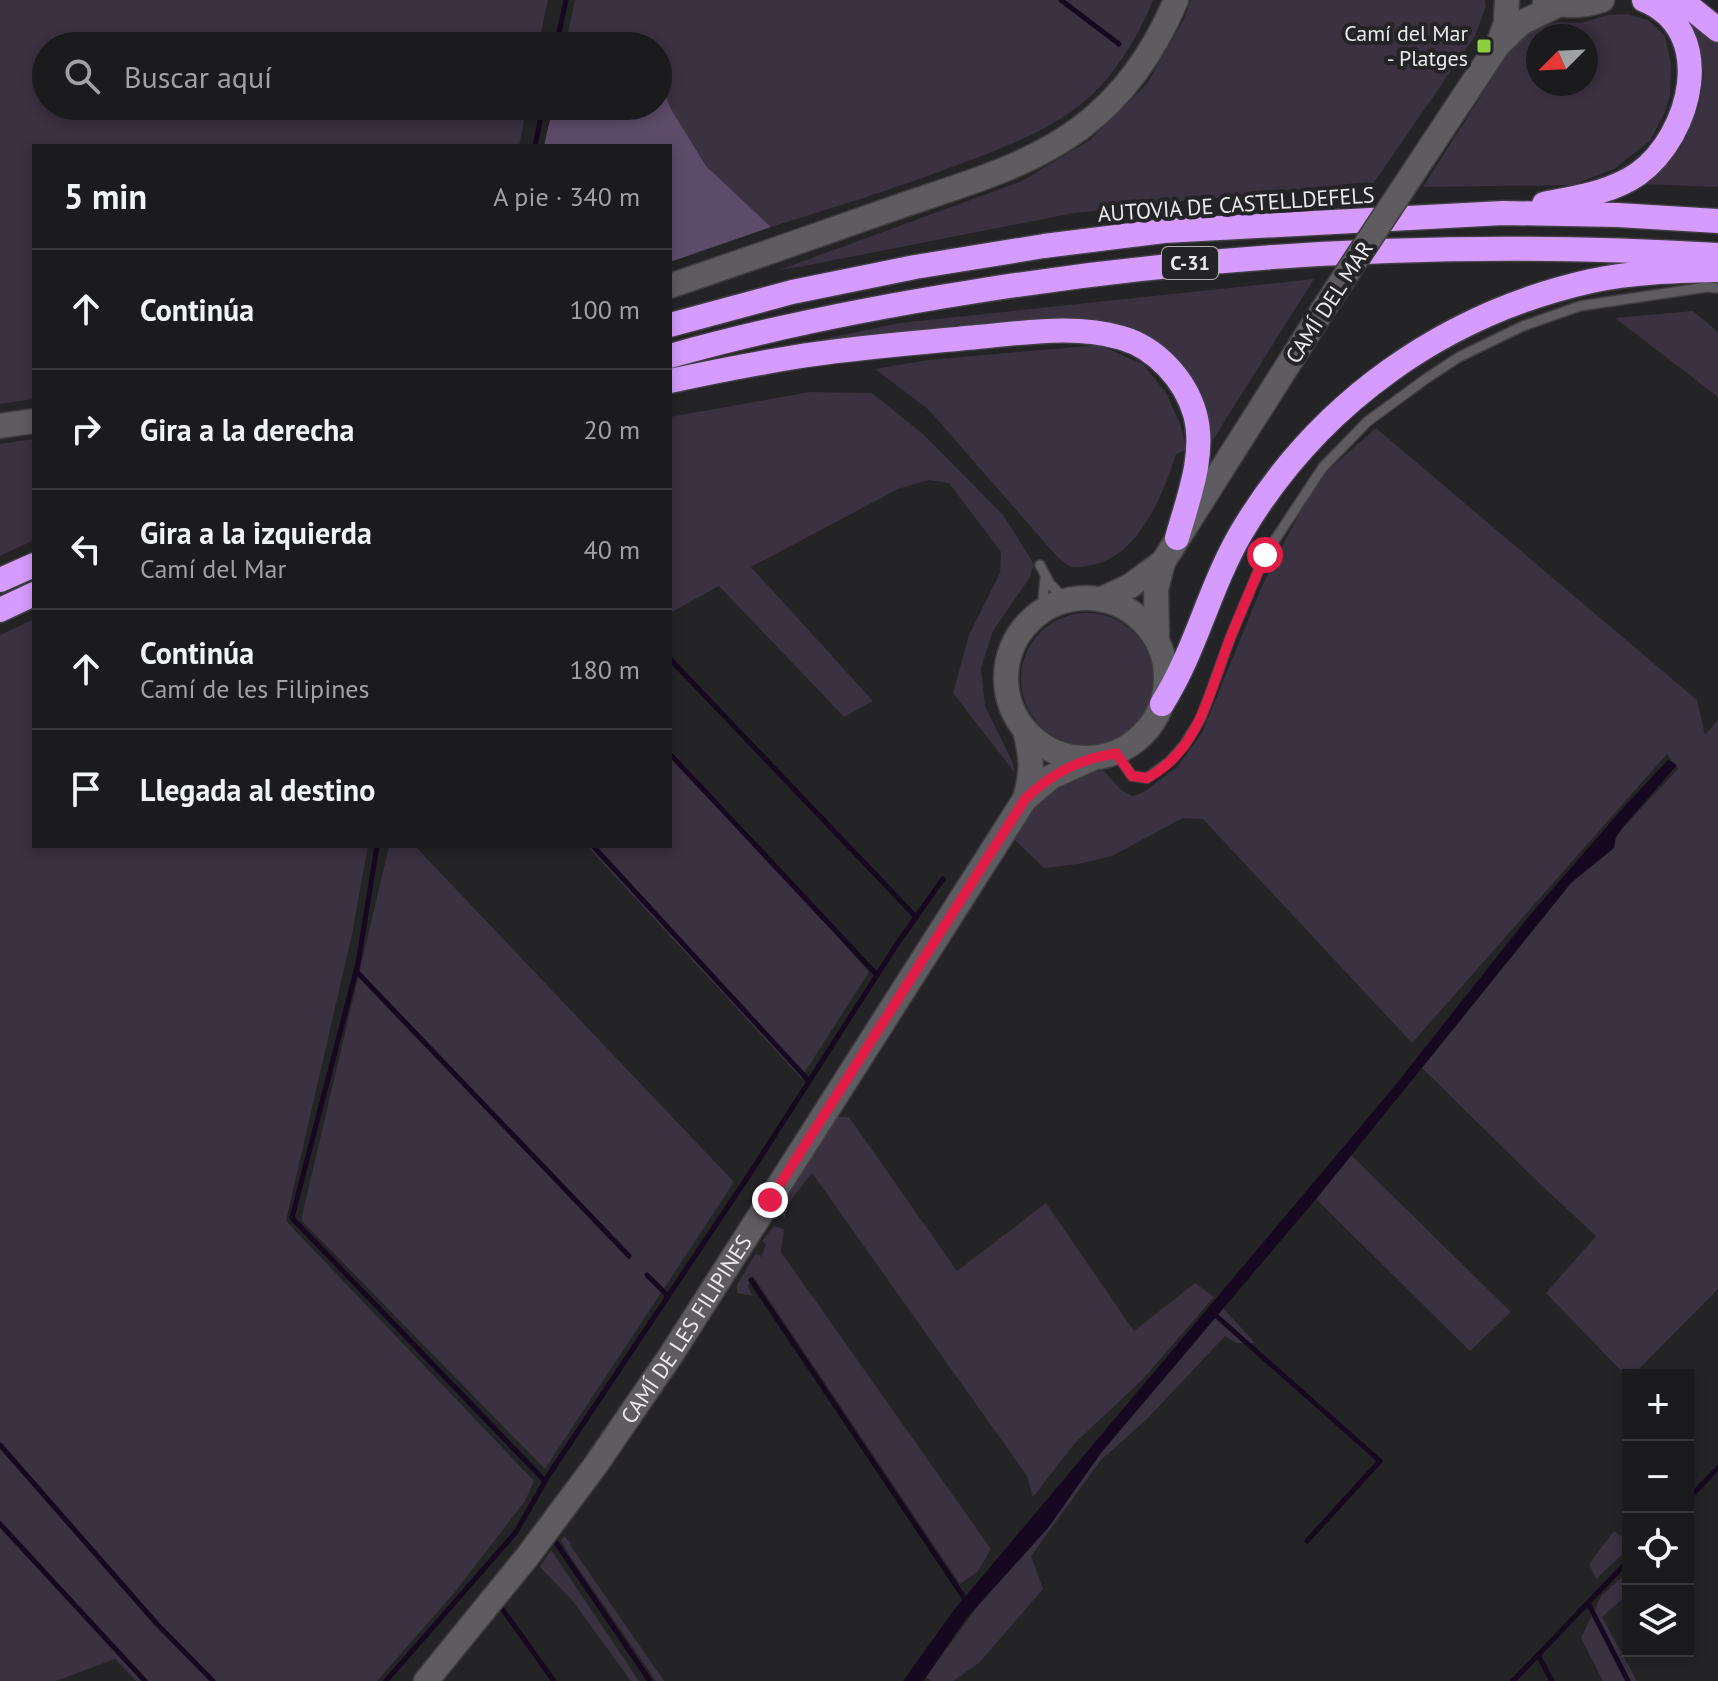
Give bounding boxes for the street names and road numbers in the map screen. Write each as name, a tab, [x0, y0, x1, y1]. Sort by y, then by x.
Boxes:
street label: AUTOVIA DE CASTELLDEFELS	[1097, 180, 1375, 228]
street label: CAMÍ DEL MAR	[1279, 236, 1379, 368]
road number: C-31	[1162, 247, 1218, 279]
street label: CAMÍ DE LES FILIPINES	[614, 1229, 758, 1429]

